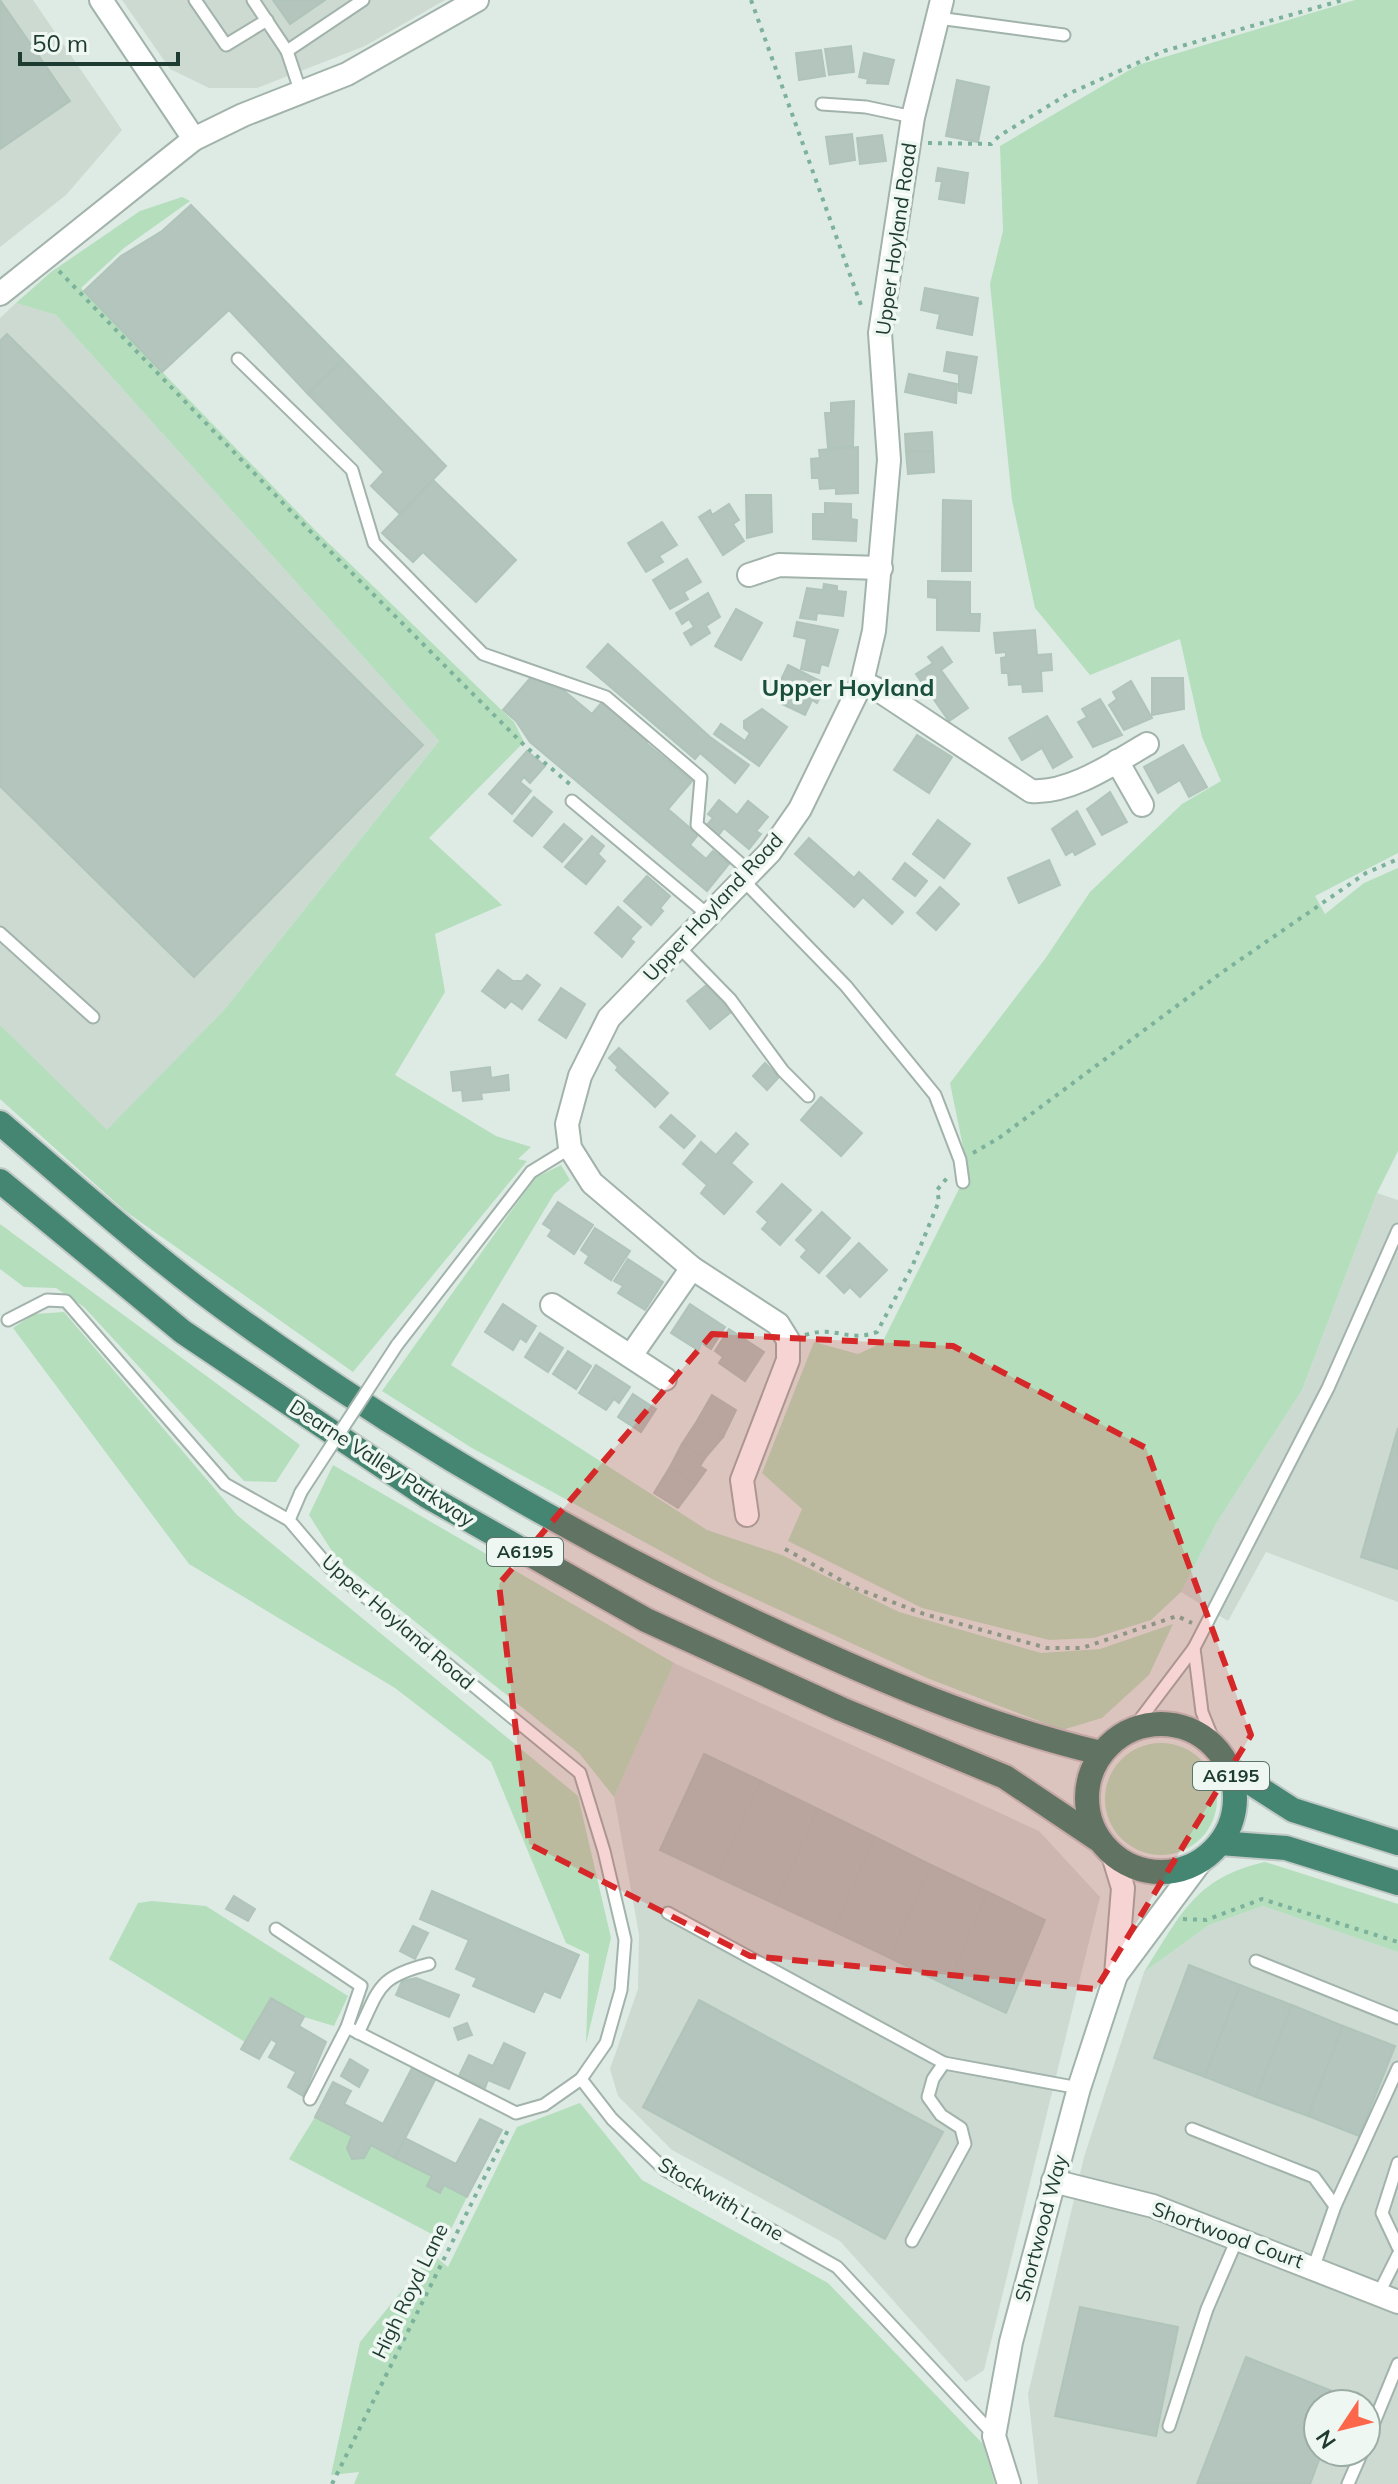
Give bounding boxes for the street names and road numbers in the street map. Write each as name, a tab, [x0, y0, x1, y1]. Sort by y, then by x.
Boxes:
street label: Upper Hoyland Road	[870, 141, 921, 337]
street label: Upper Hoyland Road	[637, 827, 788, 986]
street label: Dearne Valley Parkway	[285, 1393, 480, 1532]
road number: A6195	[487, 1538, 563, 1566]
street label: Upper Hoyland Road	[317, 1549, 480, 1695]
road number: A6195	[1193, 1762, 1269, 1790]
street label: Stockwith Lane	[654, 2151, 789, 2246]
street label: Shortwood Way	[1009, 2151, 1072, 2304]
street label: Shortwood Court	[1149, 2196, 1307, 2273]
street label: High Royd Lane	[366, 2219, 453, 2362]

